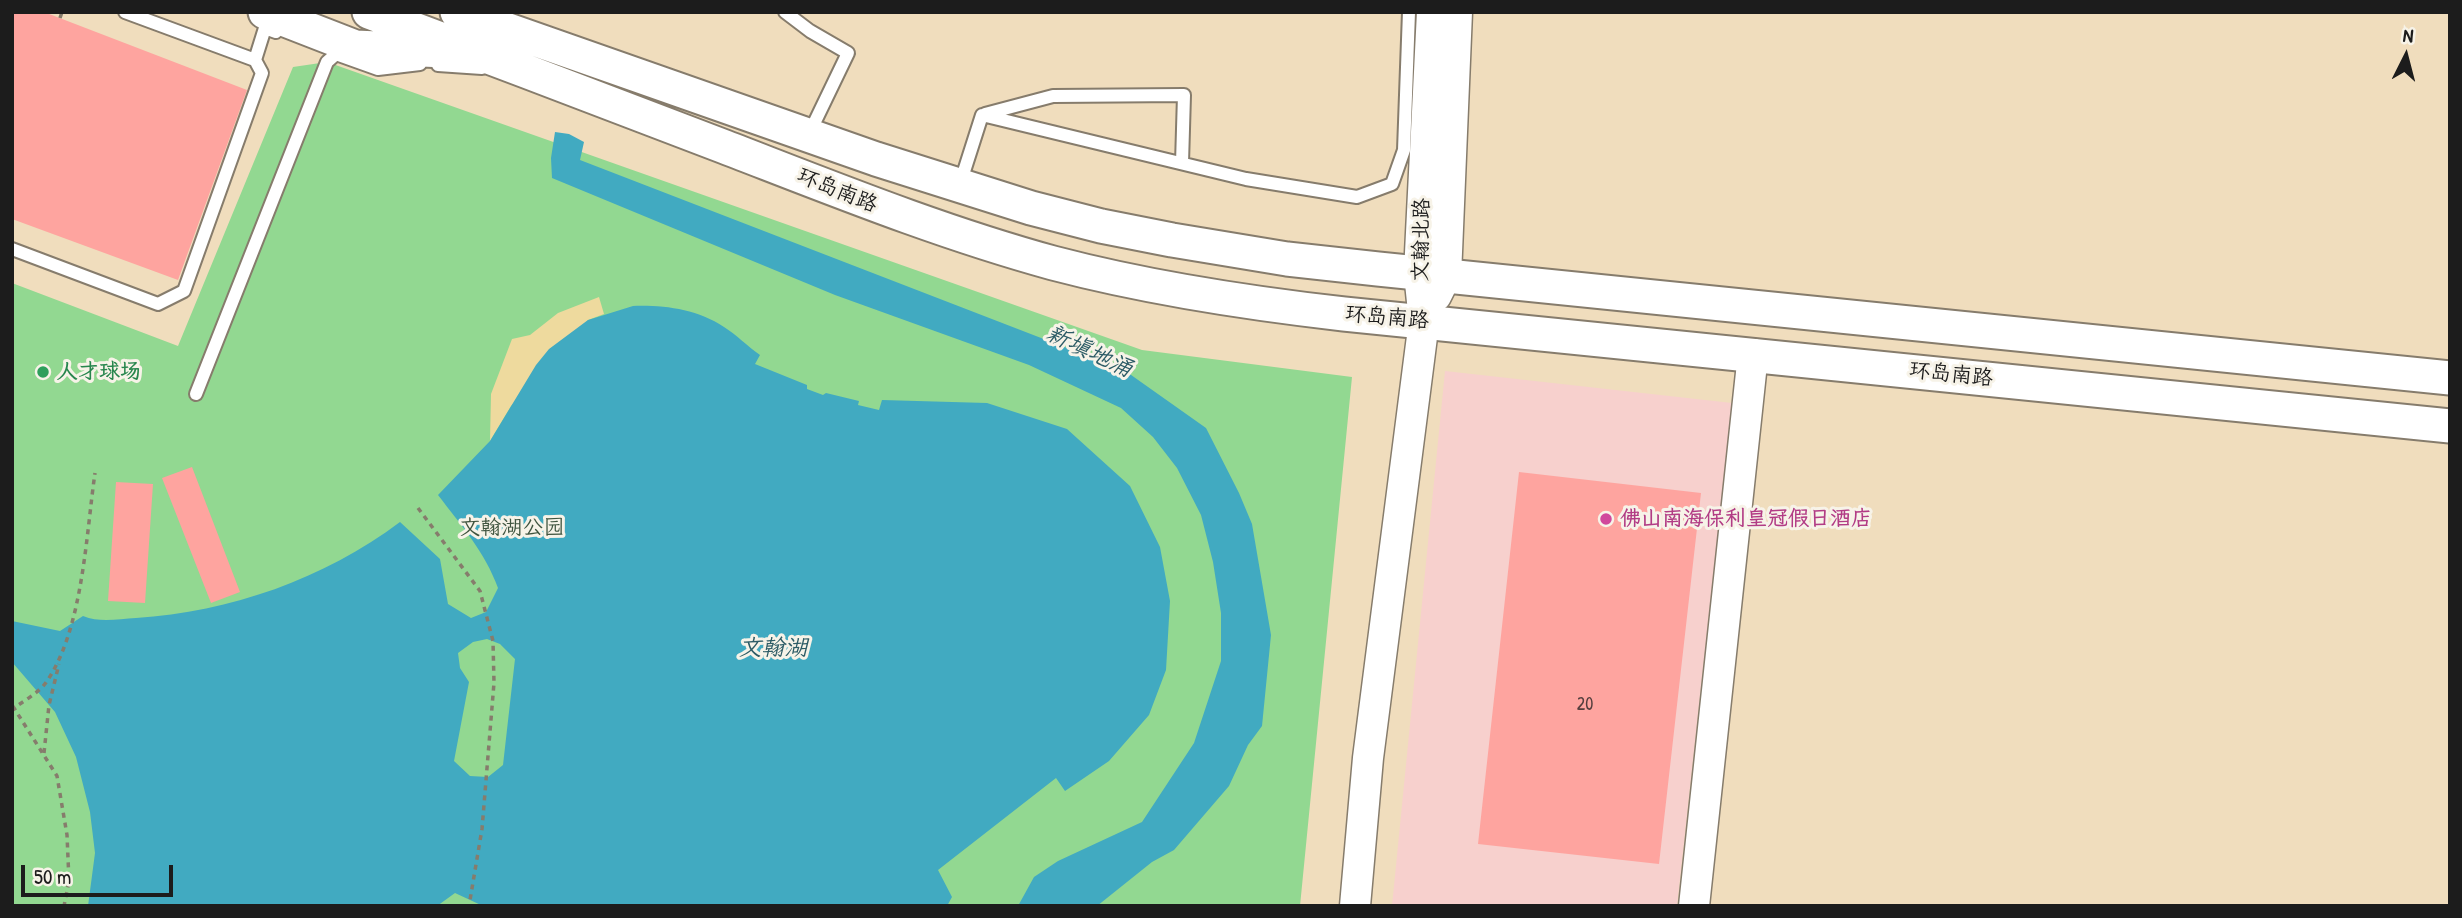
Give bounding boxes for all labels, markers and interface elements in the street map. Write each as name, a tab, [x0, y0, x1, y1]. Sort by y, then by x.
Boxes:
north arrow	[2371, 21, 2441, 91]
text: N	[2402, 22, 2415, 49]
street label: 环岛南路	[793, 164, 881, 218]
street label: 文翰北路	[1409, 198, 1435, 282]
street label: 环岛南路	[1344, 302, 1430, 334]
water label: 新填地涌	[1041, 320, 1137, 384]
street label: 环岛南路	[1908, 358, 1994, 392]
place label: 人才球场	[57, 359, 141, 385]
marker: 人才球场	[35, 364, 51, 380]
place label: 佛山南海保利皇冠假日酒店	[1620, 506, 1872, 532]
marker: 佛山南海保利皇冠假日酒店	[1598, 511, 1614, 527]
park label: 文翰湖公园	[460, 515, 564, 541]
water label: 文翰湖	[739, 635, 807, 663]
house number: 20	[1577, 694, 1593, 716]
scale bar	[24, 852, 177, 896]
text: 50 m	[34, 862, 71, 891]

